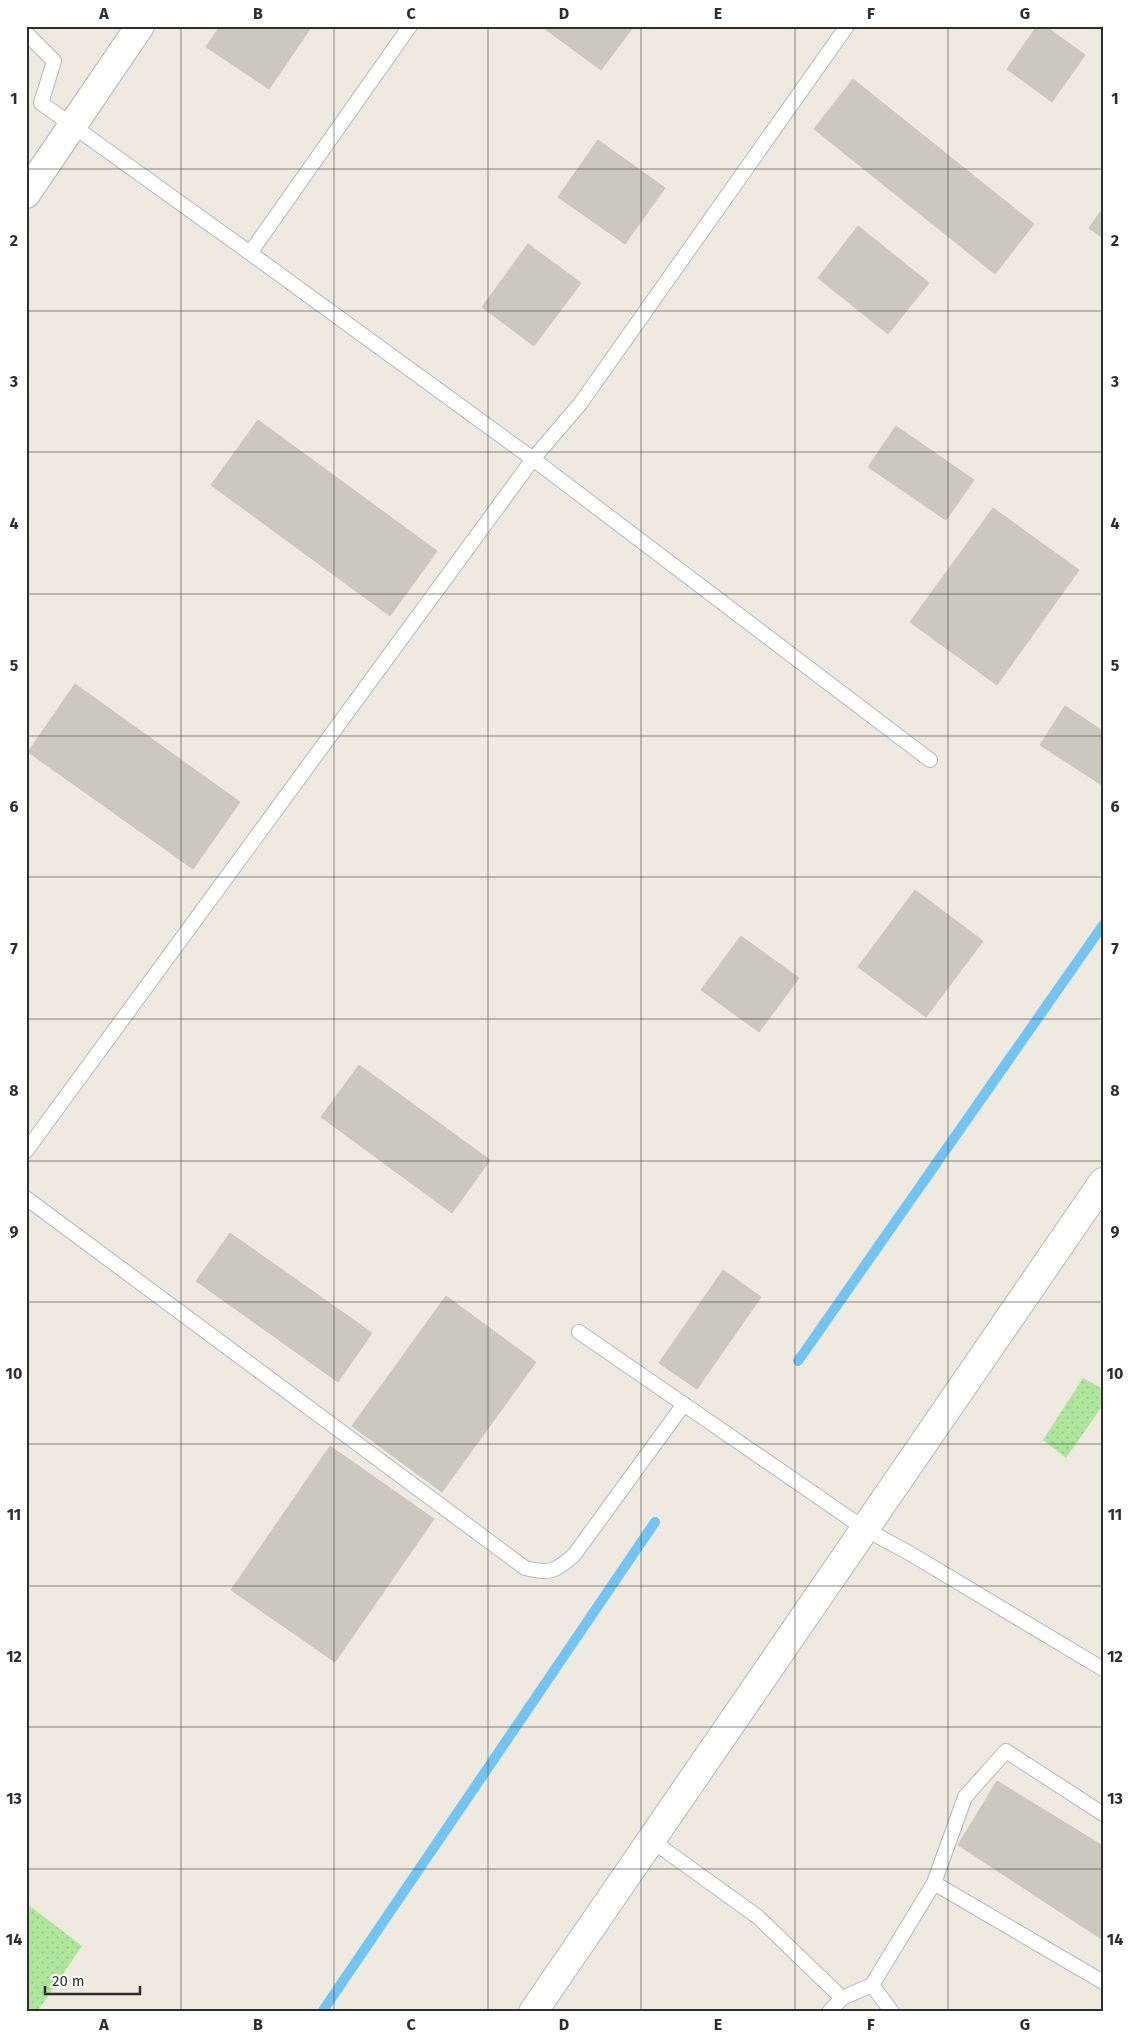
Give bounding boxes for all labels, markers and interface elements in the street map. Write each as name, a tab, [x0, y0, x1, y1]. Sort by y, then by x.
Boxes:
text: A	[98, 4, 109, 23]
text: B	[253, 4, 263, 23]
text: C	[406, 4, 416, 23]
text: D	[559, 4, 569, 23]
text: E	[714, 4, 722, 23]
text: F	[867, 4, 875, 23]
text: G	[1020, 4, 1030, 23]
text: 1	[10, 89, 18, 108]
text: 1	[1111, 89, 1119, 108]
text: 2	[10, 231, 18, 250]
text: 2	[1111, 231, 1119, 250]
text: 3	[9, 372, 18, 391]
text: 3	[1110, 372, 1119, 391]
text: 4	[9, 514, 19, 533]
text: 4	[1110, 514, 1120, 533]
text: 5	[10, 656, 19, 675]
text: 5	[1111, 656, 1120, 675]
text: 6	[9, 797, 19, 816]
text: 6	[1110, 797, 1120, 816]
text: 7	[10, 939, 18, 958]
text: 7	[1111, 939, 1119, 958]
text: 8	[9, 1081, 19, 1100]
text: 8	[1110, 1081, 1120, 1100]
text: 9	[10, 1222, 19, 1241]
text: 9	[1111, 1222, 1120, 1241]
text: 10	[6, 1364, 22, 1383]
text: 10	[1107, 1364, 1123, 1383]
text: 11	[7, 1505, 21, 1524]
text: 11	[1108, 1505, 1122, 1524]
text: 12	[6, 1647, 22, 1666]
text: 12	[1107, 1647, 1123, 1666]
text: 13	[6, 1789, 22, 1808]
text: 13	[1107, 1789, 1123, 1808]
text: 14	[6, 1930, 22, 1949]
text: 14	[1107, 1930, 1123, 1949]
scale bar	[45, 1963, 140, 1995]
text: 20 m	[52, 1972, 85, 1990]
text: A	[98, 2015, 109, 2034]
text: B	[253, 2015, 263, 2034]
text: C	[406, 2015, 416, 2034]
text: D	[559, 2015, 569, 2034]
text: E	[714, 2015, 722, 2034]
text: F	[867, 2015, 875, 2034]
text: G	[1020, 2015, 1030, 2034]

